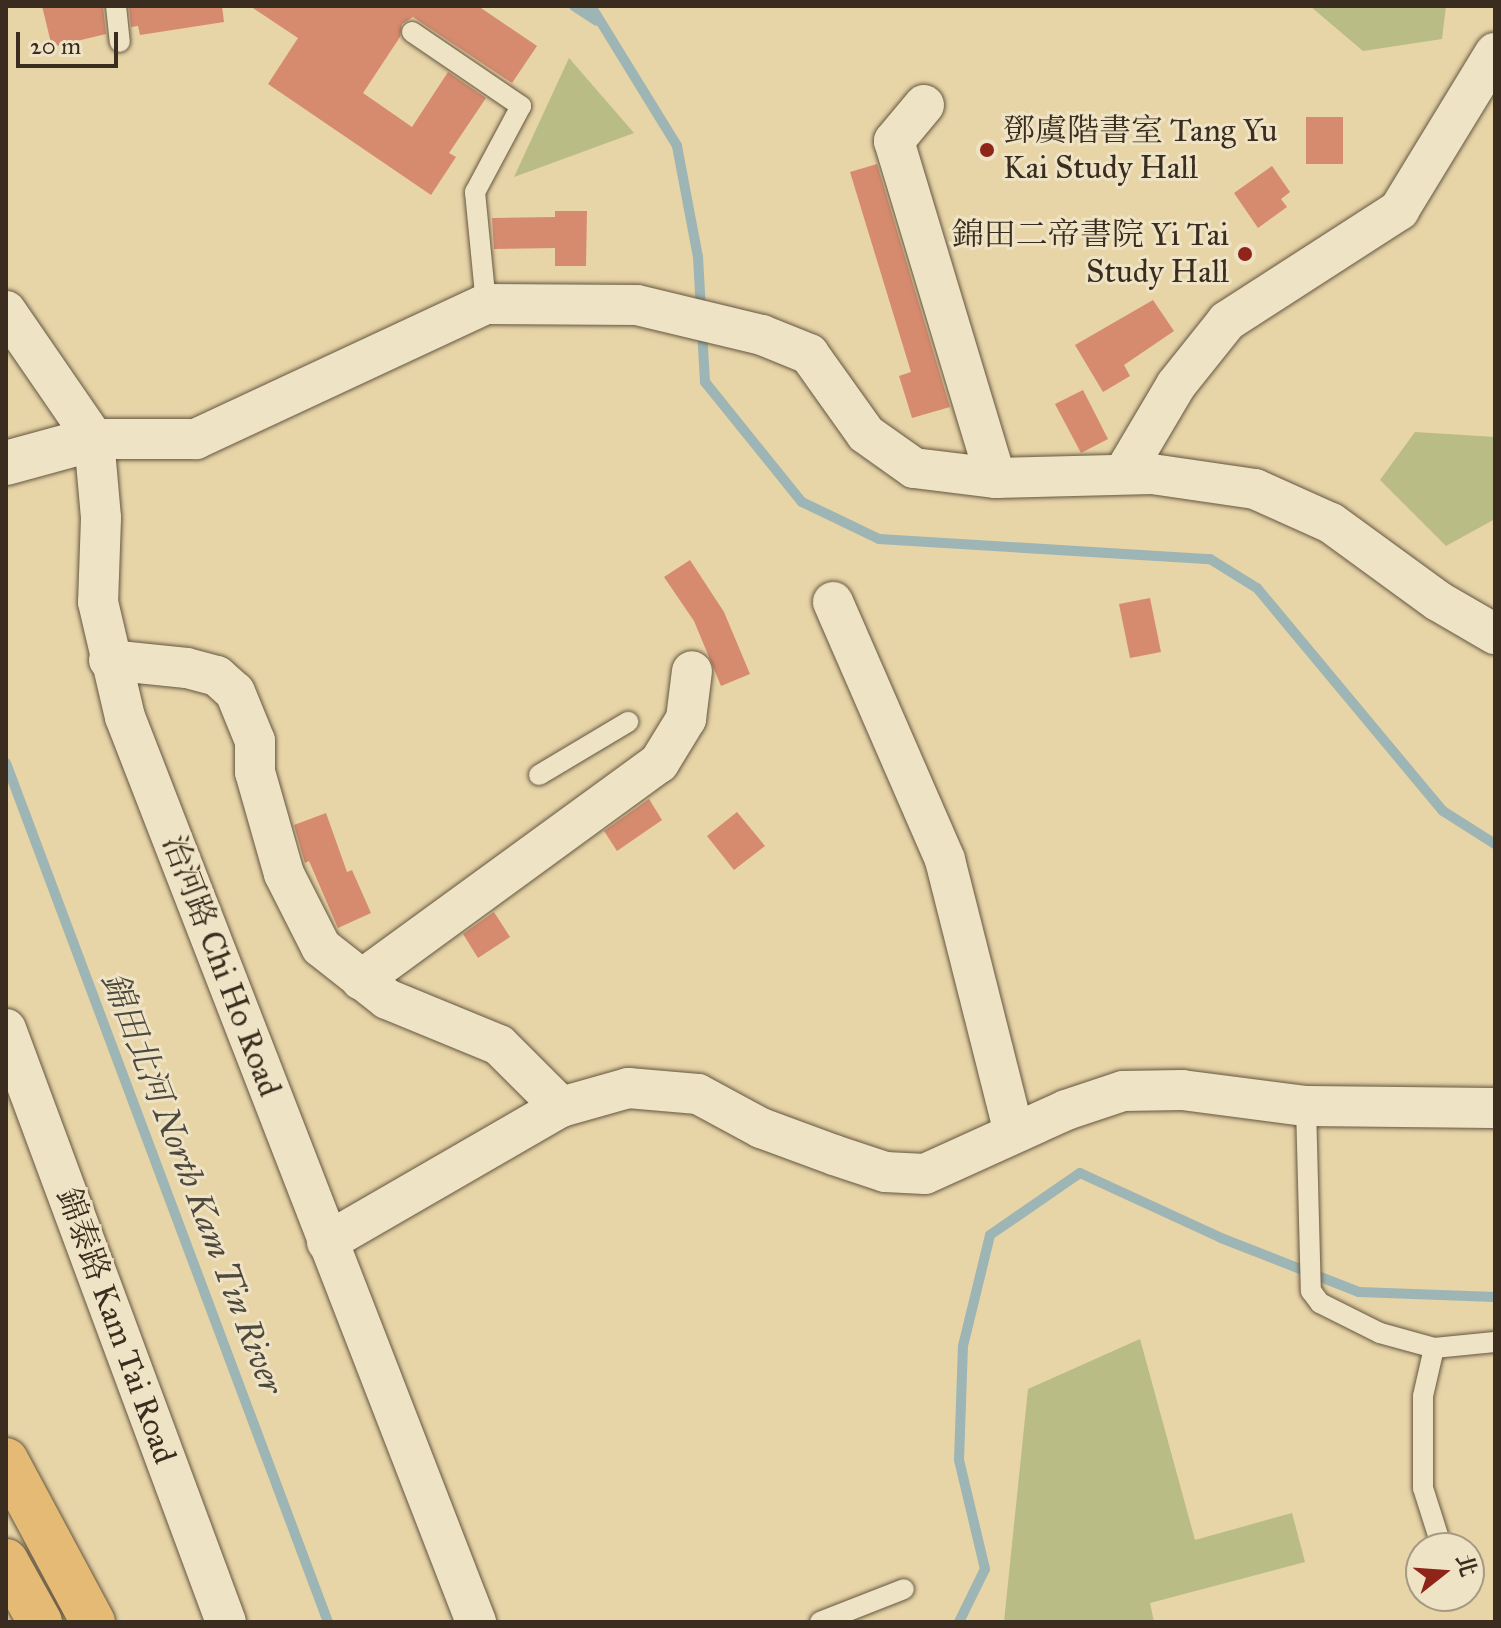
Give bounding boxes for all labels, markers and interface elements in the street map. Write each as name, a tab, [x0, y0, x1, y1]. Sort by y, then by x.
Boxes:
scale bar	[20, 16, 122, 66]
text: 20 m	[30, 31, 81, 61]
place label: 鄧虞階書室 Tang Yu Kai Study Hall	[1003, 113, 1278, 188]
marker: 鄧虞階書室 Tang Yu Kai Study Hall	[978, 141, 996, 159]
place label: 錦田二帝書院 Yi Tai Study Hall	[952, 217, 1229, 292]
marker: 錦田二帝書院 Yi Tai Study Hall	[1236, 245, 1254, 263]
street label: 治河路 Chi Ho Road	[153, 830, 289, 1102]
water label: 錦田北河 North Kam Tin River	[94, 966, 292, 1400]
street label: 錦泰路 Kam Tai Road	[48, 1183, 184, 1469]
north arrow	[1405, 1532, 1485, 1612]
text: 北	[1450, 1551, 1483, 1580]

